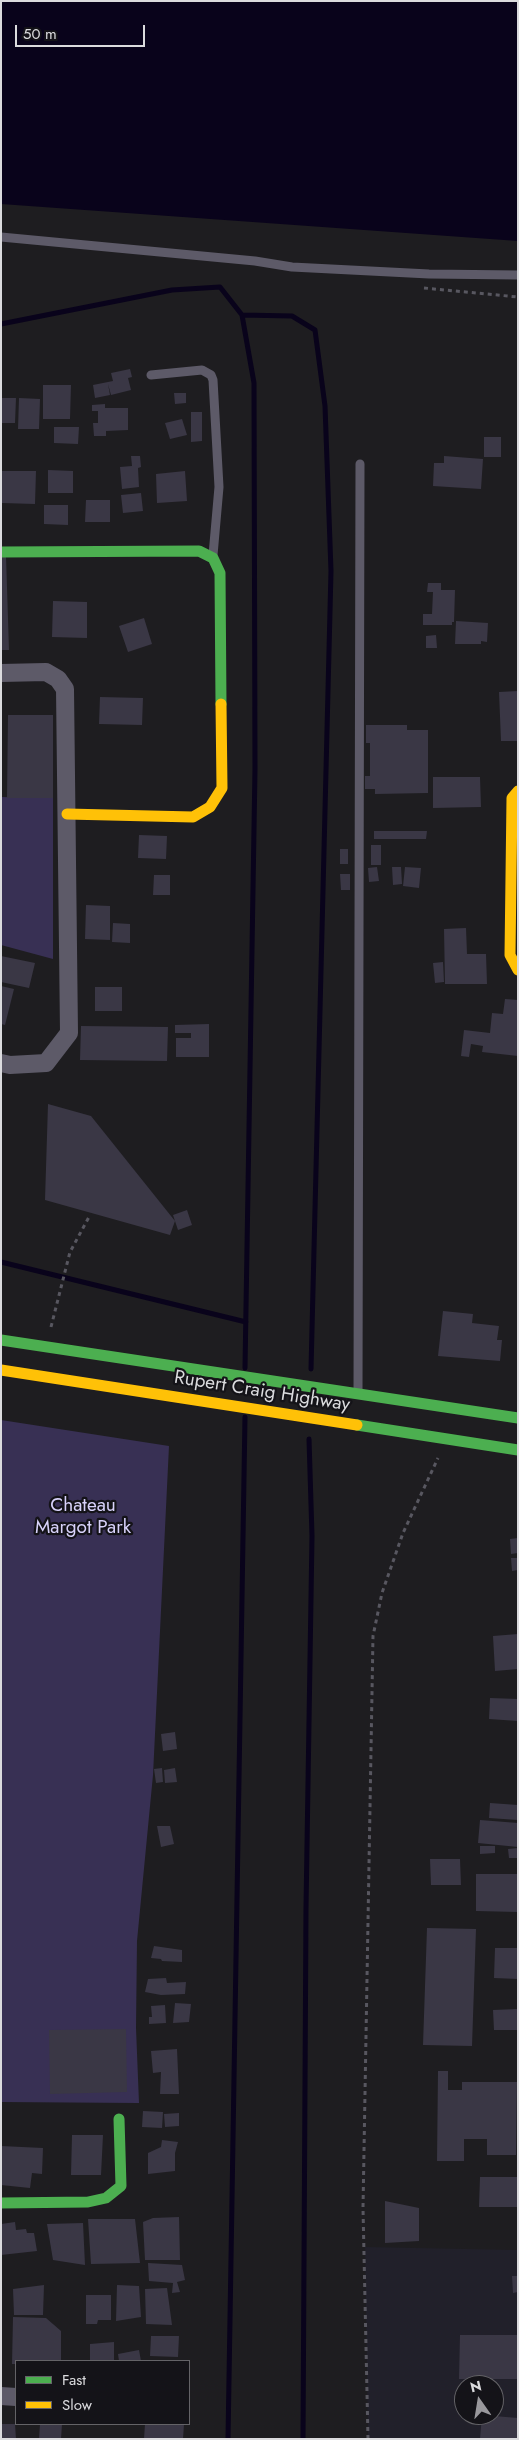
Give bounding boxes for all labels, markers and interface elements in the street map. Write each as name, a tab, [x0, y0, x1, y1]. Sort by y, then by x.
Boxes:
scale bar	[18, 15, 148, 47]
text: 50 m	[23, 23, 57, 45]
street label: Rupert Craig Highway	[172, 1367, 352, 1417]
park label: Chateau Margot Park	[35, 1495, 131, 1539]
legend	[15, 2360, 190, 2425]
text: Fast	[62, 2369, 86, 2391]
north arrow	[454, 2375, 504, 2425]
text: N	[468, 2375, 484, 2397]
text: Slow	[62, 2394, 92, 2416]

